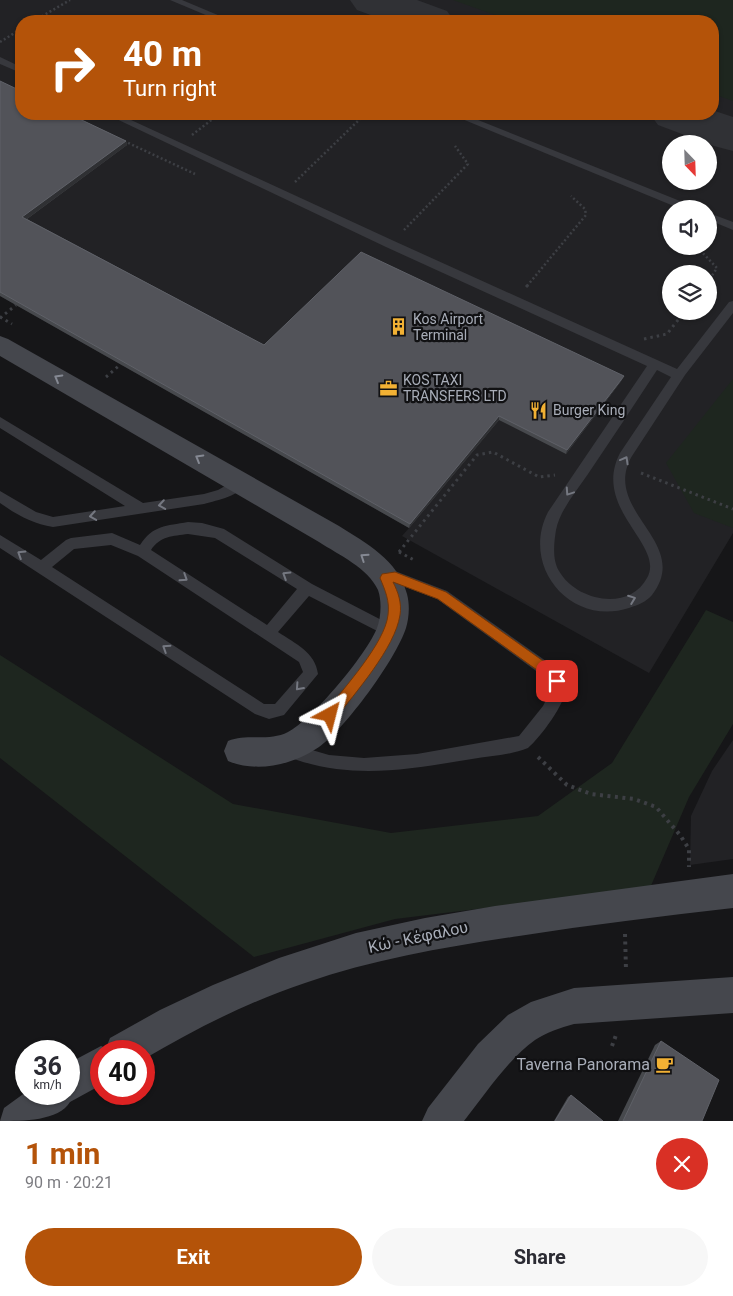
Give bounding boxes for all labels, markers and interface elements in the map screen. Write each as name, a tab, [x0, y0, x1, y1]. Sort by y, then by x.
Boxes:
text: 40 m	[123, 34, 202, 75]
icon: right	[40, 35, 105, 100]
text: Turn right	[123, 76, 217, 101]
north arrow	[662, 135, 718, 190]
map controls	[662, 135, 717, 320]
button: sound	[662, 200, 717, 255]
button: layers	[662, 265, 717, 320]
place label: Kos Airport Terminal	[413, 311, 483, 343]
building icon: Kos Airport Terminal	[389, 317, 409, 337]
place label: KOS TAXI TRANSFERS LTD	[403, 372, 507, 404]
one-way arrow	[54, 374, 63, 384]
office icon: KOS TAXI TRANSFERS LTD	[379, 378, 399, 398]
restaurant icon: Burger King	[529, 400, 549, 420]
place label: Burger King	[553, 402, 625, 418]
one-way arrow	[195, 454, 204, 464]
one-way arrow	[619, 456, 629, 465]
one-way arrow	[566, 486, 575, 495]
one-way arrow	[158, 500, 167, 510]
one-way arrow	[89, 510, 97, 521]
one-way arrow	[18, 551, 27, 560]
one-way arrow	[360, 554, 369, 563]
one-way arrow	[282, 571, 291, 581]
one-way arrow	[178, 572, 187, 582]
one-way arrow	[627, 595, 636, 605]
one-way arrow	[162, 644, 171, 654]
pin	[536, 660, 578, 702]
icon: arrive	[543, 667, 571, 695]
one-way arrow	[296, 681, 305, 690]
position arrow	[303, 688, 355, 740]
street label: Κώ - Κέφαλου	[366, 917, 470, 957]
speed limit sign: 40	[90, 1040, 155, 1105]
text: 36	[33, 1052, 62, 1081]
cafe icon: Taverna Panorama	[654, 1054, 674, 1074]
place label: Taverna Panorama	[516, 1055, 650, 1074]
text: km/h	[33, 1078, 62, 1092]
text: 1 min	[25, 1136, 100, 1171]
button: close	[656, 1138, 708, 1190]
text: 90 m · 20:21	[25, 1173, 113, 1192]
button: Exit	[25, 1228, 362, 1286]
button: Share	[372, 1228, 708, 1286]

